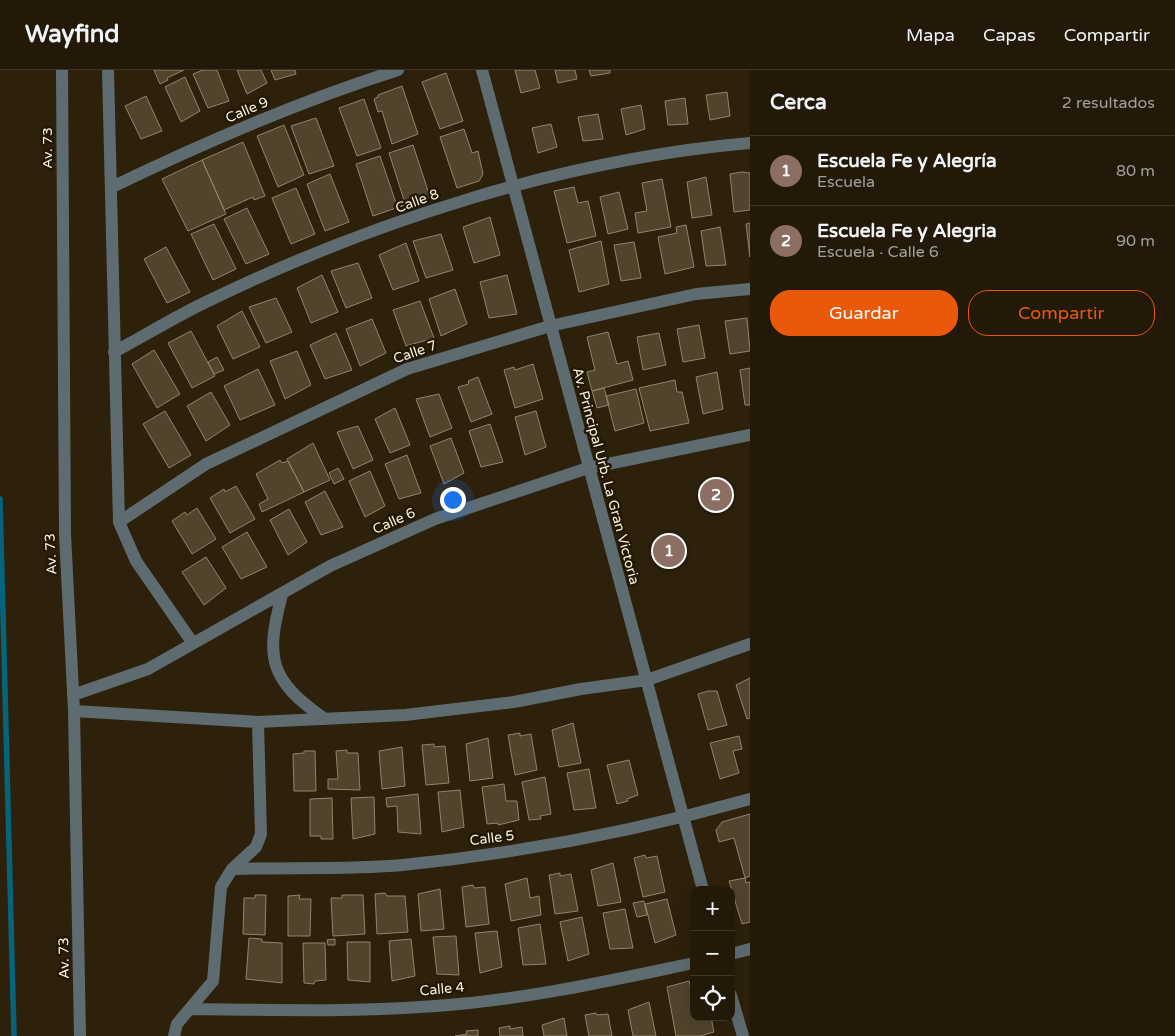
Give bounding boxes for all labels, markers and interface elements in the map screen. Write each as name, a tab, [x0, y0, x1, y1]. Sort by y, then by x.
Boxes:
text: Wayfind	[25, 20, 120, 49]
text: Mapa	[906, 24, 955, 46]
text: Capas	[983, 24, 1036, 46]
text: Compartir	[1064, 24, 1150, 46]
text: Cerca	[770, 90, 827, 115]
street label: Calle 9	[223, 93, 271, 127]
text: 2 resultados	[1062, 93, 1155, 113]
street label: Av. 73	[39, 127, 56, 169]
text: Escuela Fe y Alegría	[817, 150, 997, 172]
text: 1	[781, 161, 791, 181]
text: 80 m	[1116, 161, 1155, 181]
text: Escuela	[817, 172, 875, 192]
street label: Calle 8	[393, 185, 441, 217]
text: Escuela Fe y Alegria	[817, 220, 997, 242]
text: 2	[781, 231, 791, 251]
text: 90 m	[1116, 231, 1155, 251]
text: Escuela · Calle 6	[817, 242, 939, 262]
button: Guardar	[770, 290, 958, 336]
button: Compartir	[968, 290, 1155, 336]
street label: Calle 7	[391, 337, 439, 367]
street label: Av. Principal Urb. La Gran Victoria	[569, 366, 643, 586]
pin: 2	[700, 476, 732, 514]
your location	[440, 487, 466, 513]
street label: Calle 6	[370, 504, 418, 538]
pin: 1	[653, 532, 685, 570]
street label: Av. 73	[41, 533, 61, 575]
street label: Calle 5	[469, 827, 515, 849]
map controls	[690, 886, 735, 1021]
button: +	[690, 886, 735, 931]
button: −	[690, 931, 735, 976]
street label: Av. 73	[55, 937, 73, 979]
button: locate	[690, 976, 735, 1021]
street label: Calle 4	[419, 979, 465, 999]

